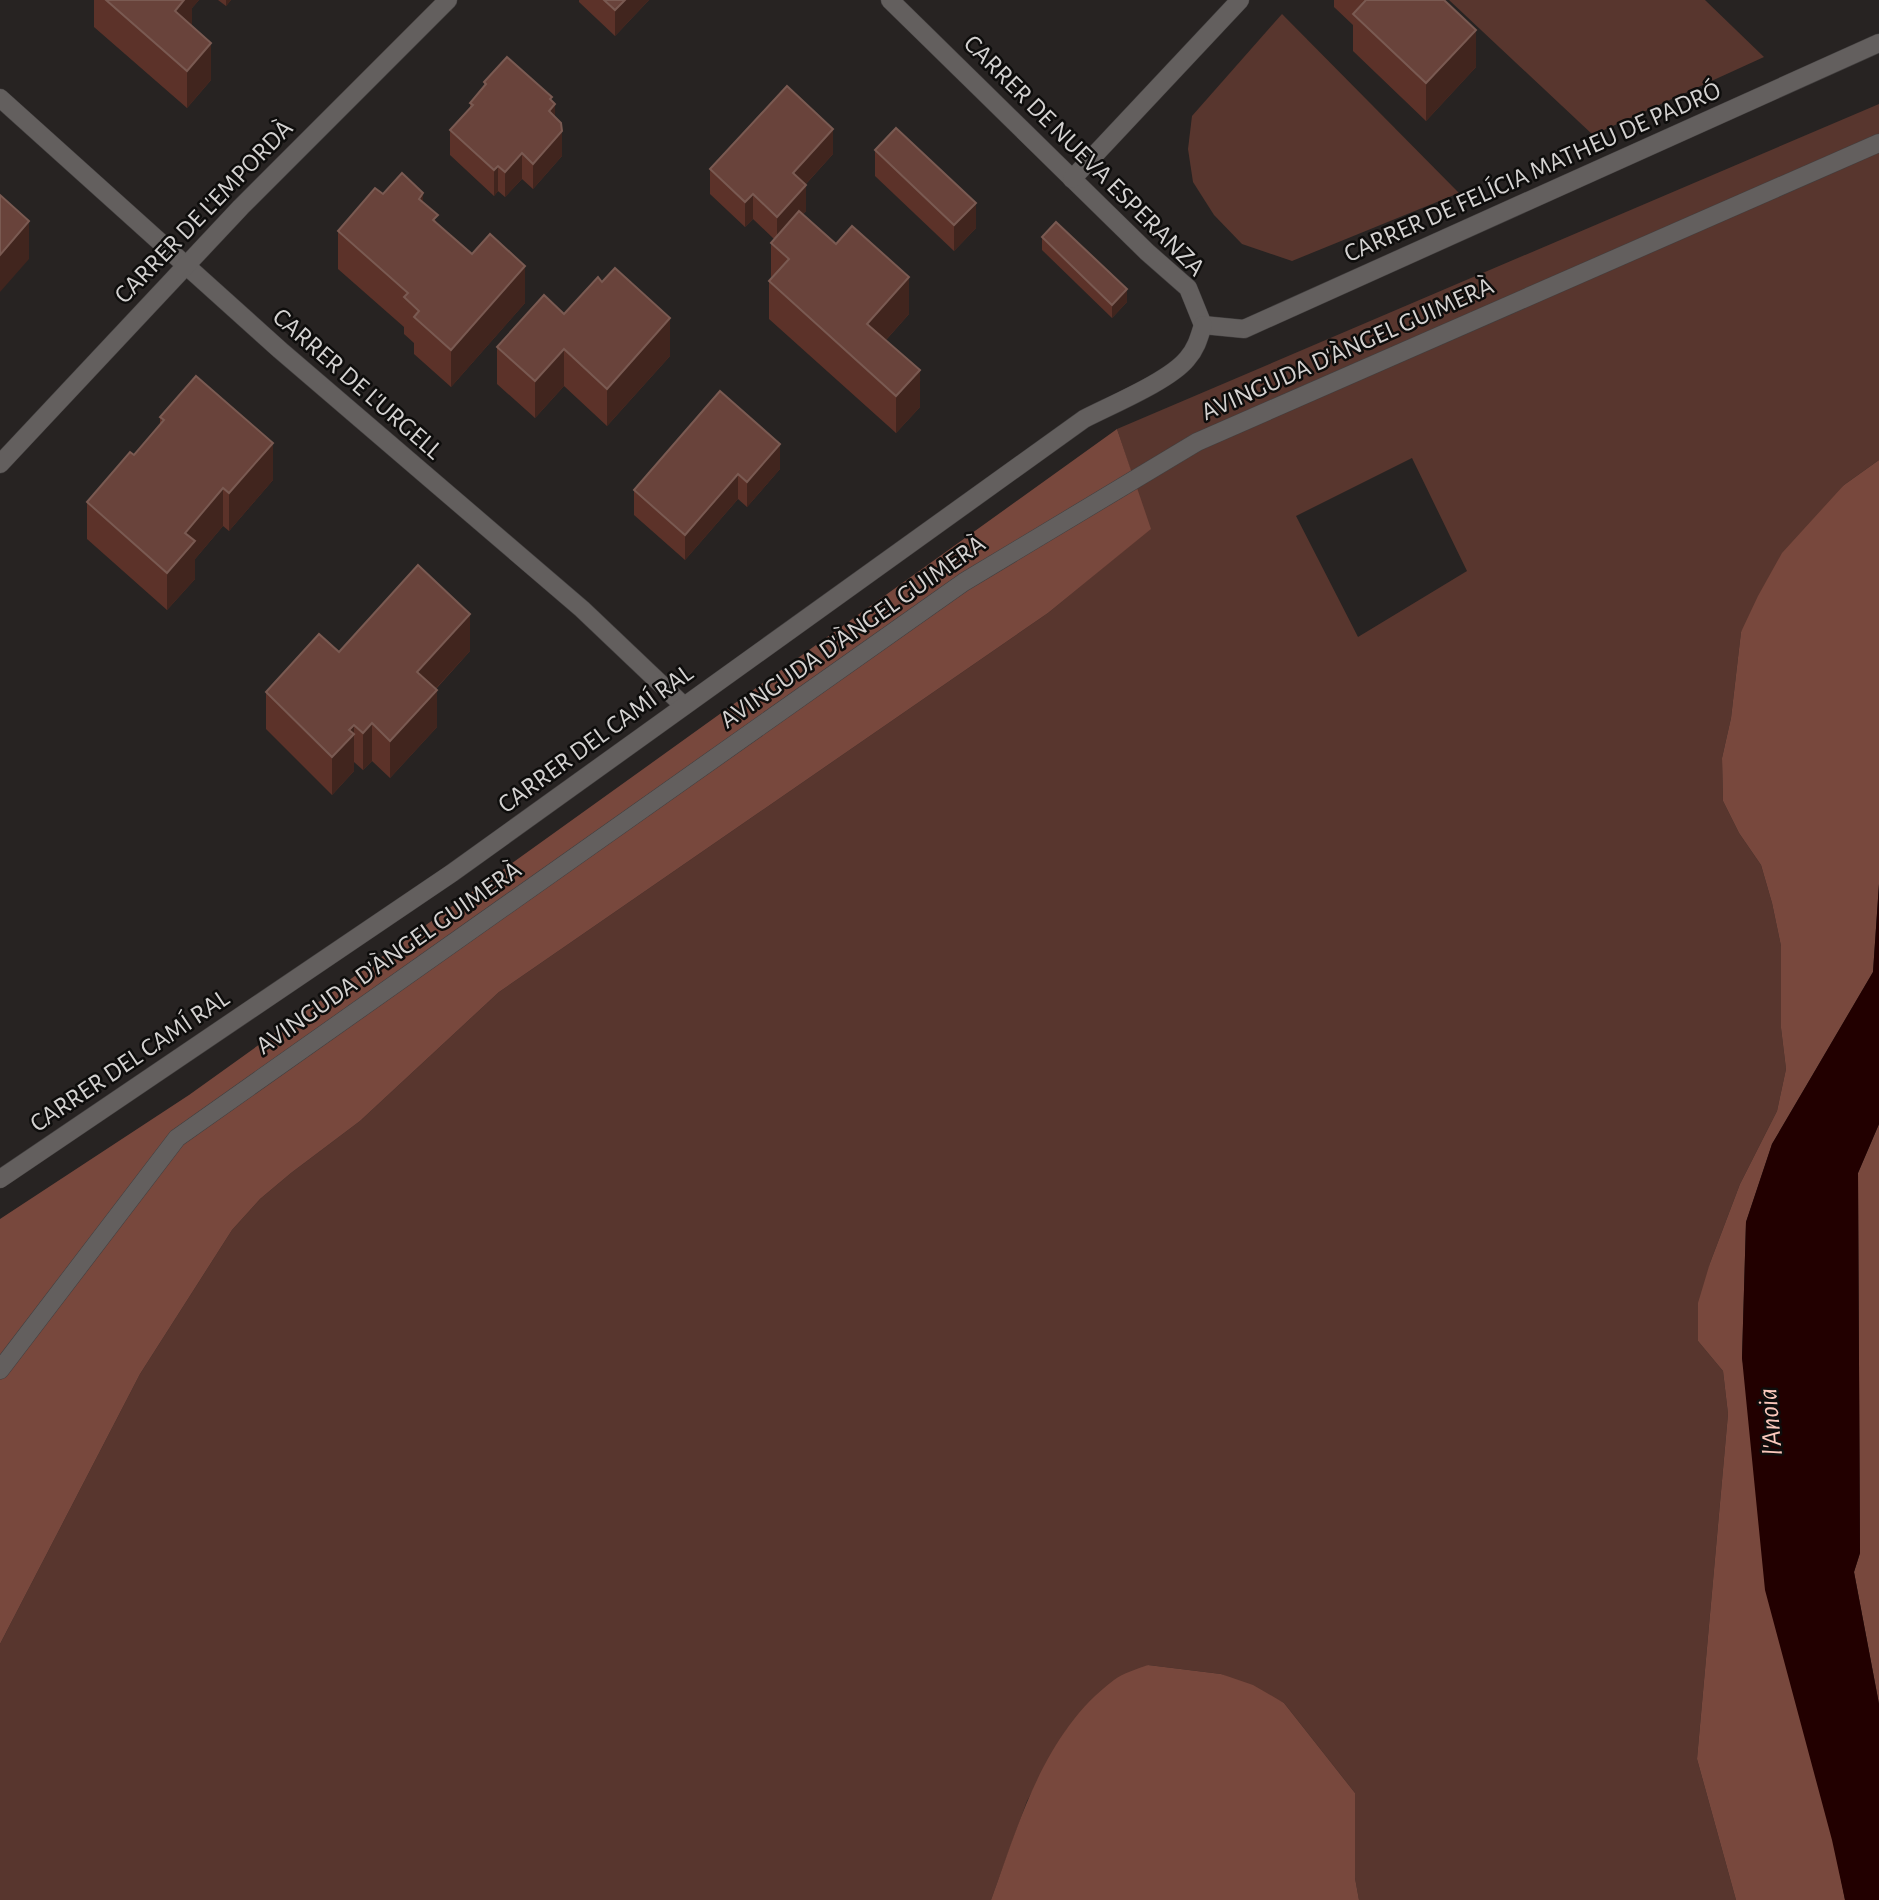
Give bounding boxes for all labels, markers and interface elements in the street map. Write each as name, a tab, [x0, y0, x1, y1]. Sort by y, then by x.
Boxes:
street label: CARRER DE NUEVA ESPERANZA	[959, 30, 1210, 281]
street label: CARRER DE FELÍCIA MATHEU DE PADRÓ	[1339, 75, 1725, 267]
street label: CARRER DE L'EMPORDÀ	[108, 114, 298, 308]
street label: AVINGUDA D'ÀNGEL GUIMERÀ	[1196, 271, 1498, 425]
street label: CARRER DE L'URGELL	[268, 303, 447, 464]
street label: AVINGUDA D'ÀNGEL GUIMERÀ	[714, 529, 990, 733]
street label: CARRER DEL CAMÍ RAL	[492, 658, 698, 818]
street label: AVINGUDA D'ÀNGEL GUIMERÀ	[250, 855, 526, 1059]
street label: CARRER DEL CAMÍ RAL	[24, 983, 234, 1137]
water label: l'Anoia	[1754, 1387, 1788, 1457]

